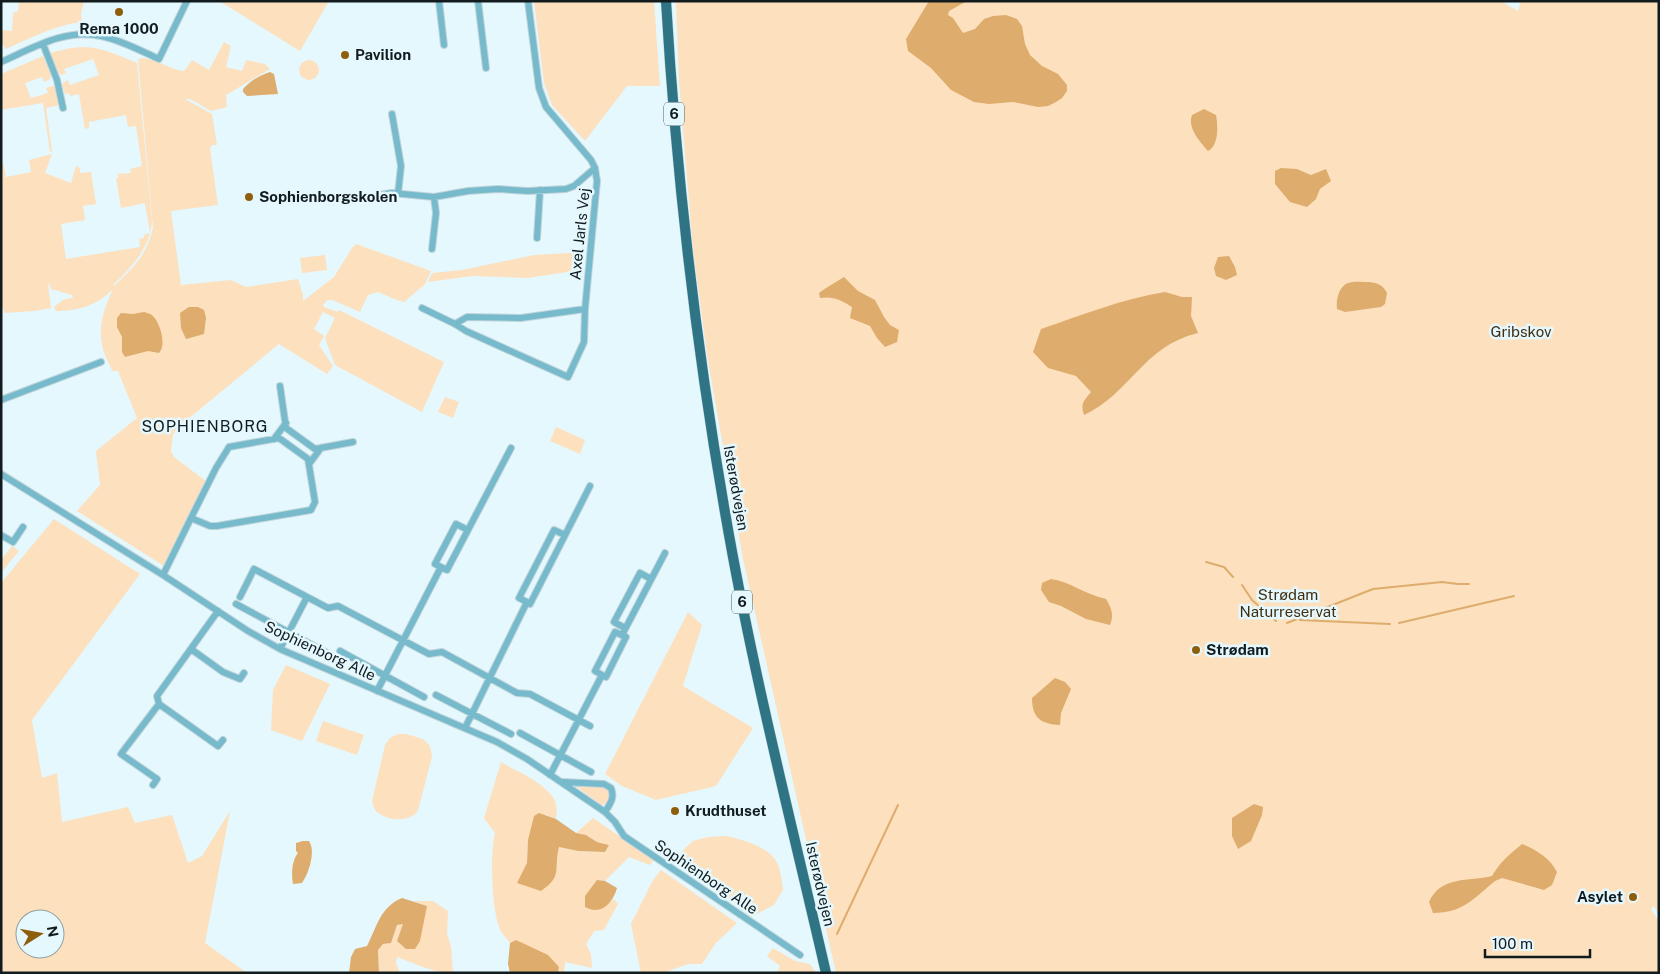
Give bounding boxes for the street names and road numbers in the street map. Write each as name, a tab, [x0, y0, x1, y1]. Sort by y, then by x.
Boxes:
road number: 6	[664, 102, 684, 126]
street label: Axel Jarls Vej	[566, 187, 593, 281]
street label: Isterødvejen	[721, 444, 752, 532]
road number: 6	[732, 590, 752, 614]
street label: Sophienborg Alle	[262, 617, 378, 684]
street label: Sophienborg Alle	[652, 836, 761, 917]
street label: Isterødvejen	[803, 840, 838, 928]

